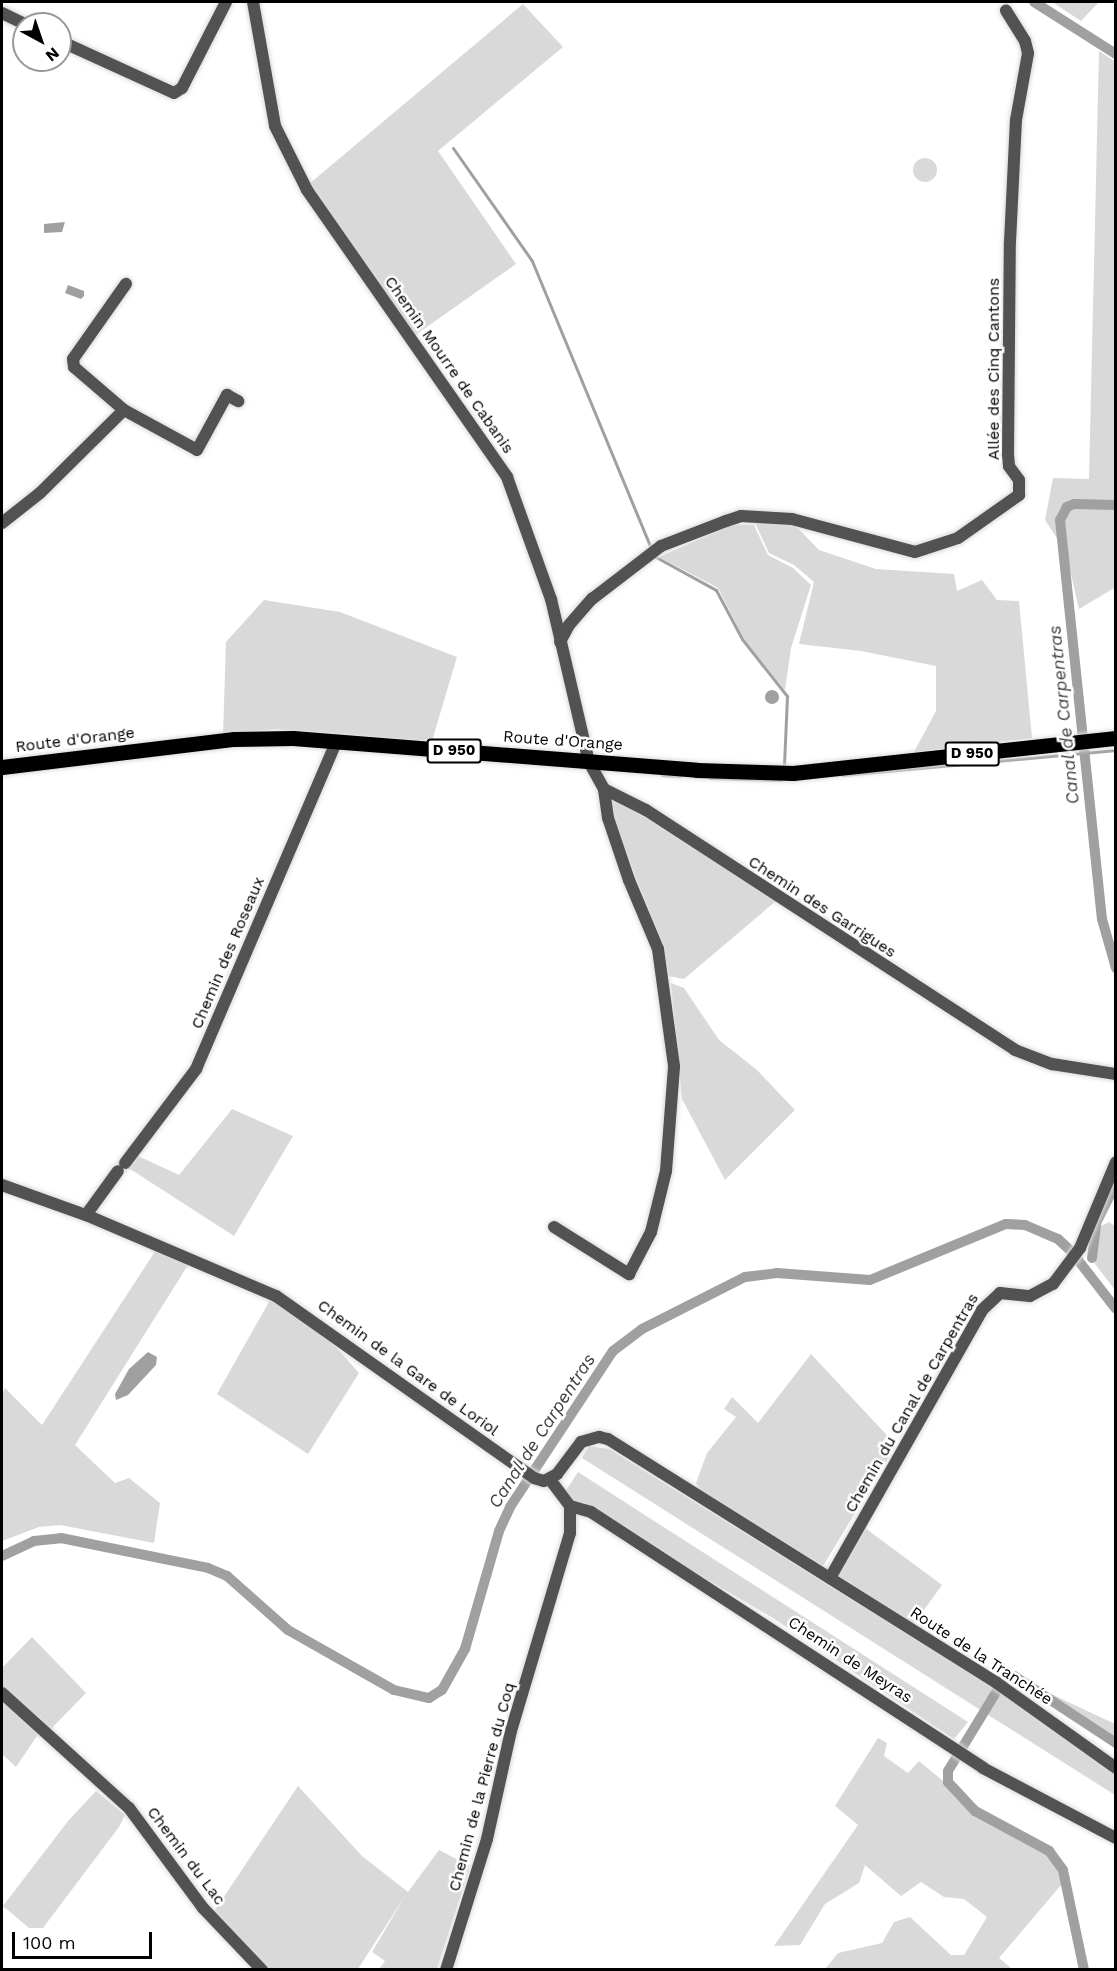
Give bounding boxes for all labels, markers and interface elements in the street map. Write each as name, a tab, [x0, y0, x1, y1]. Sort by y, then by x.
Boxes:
north arrow	[12, 12, 72, 72]
text: N	[42, 44, 63, 66]
street label: Chemin Mourre de Cabanis	[380, 273, 518, 457]
street label: Allée des Cinq Cantons	[984, 278, 1004, 460]
water label: Canal de Carpentras	[1044, 624, 1084, 806]
street label: Route d'Orange	[14, 723, 136, 757]
street label: Route d'Orange	[503, 727, 623, 755]
road number: D 950	[426, 739, 482, 763]
road number: D 950	[944, 742, 1000, 766]
street label: Chemin des Garrigues	[745, 852, 899, 962]
street label: Chemin des Roseaux	[187, 874, 269, 1032]
street label: Chemin du Canal de Carpentras	[841, 1290, 983, 1516]
street label: Chemin de la Gare de Loriol	[314, 1296, 502, 1440]
water label: Canal de Carpentras	[484, 1350, 600, 1512]
street label: Route de la Tranchée	[906, 1603, 1056, 1709]
street label: Chemin de Meyras	[784, 1613, 916, 1707]
street label: Chemin de la Pierre du Coq	[445, 1680, 519, 1894]
street label: Chemin du Lac	[143, 1803, 229, 1909]
scale bar	[15, 1920, 154, 1958]
text: 100 m	[23, 1932, 76, 1953]

